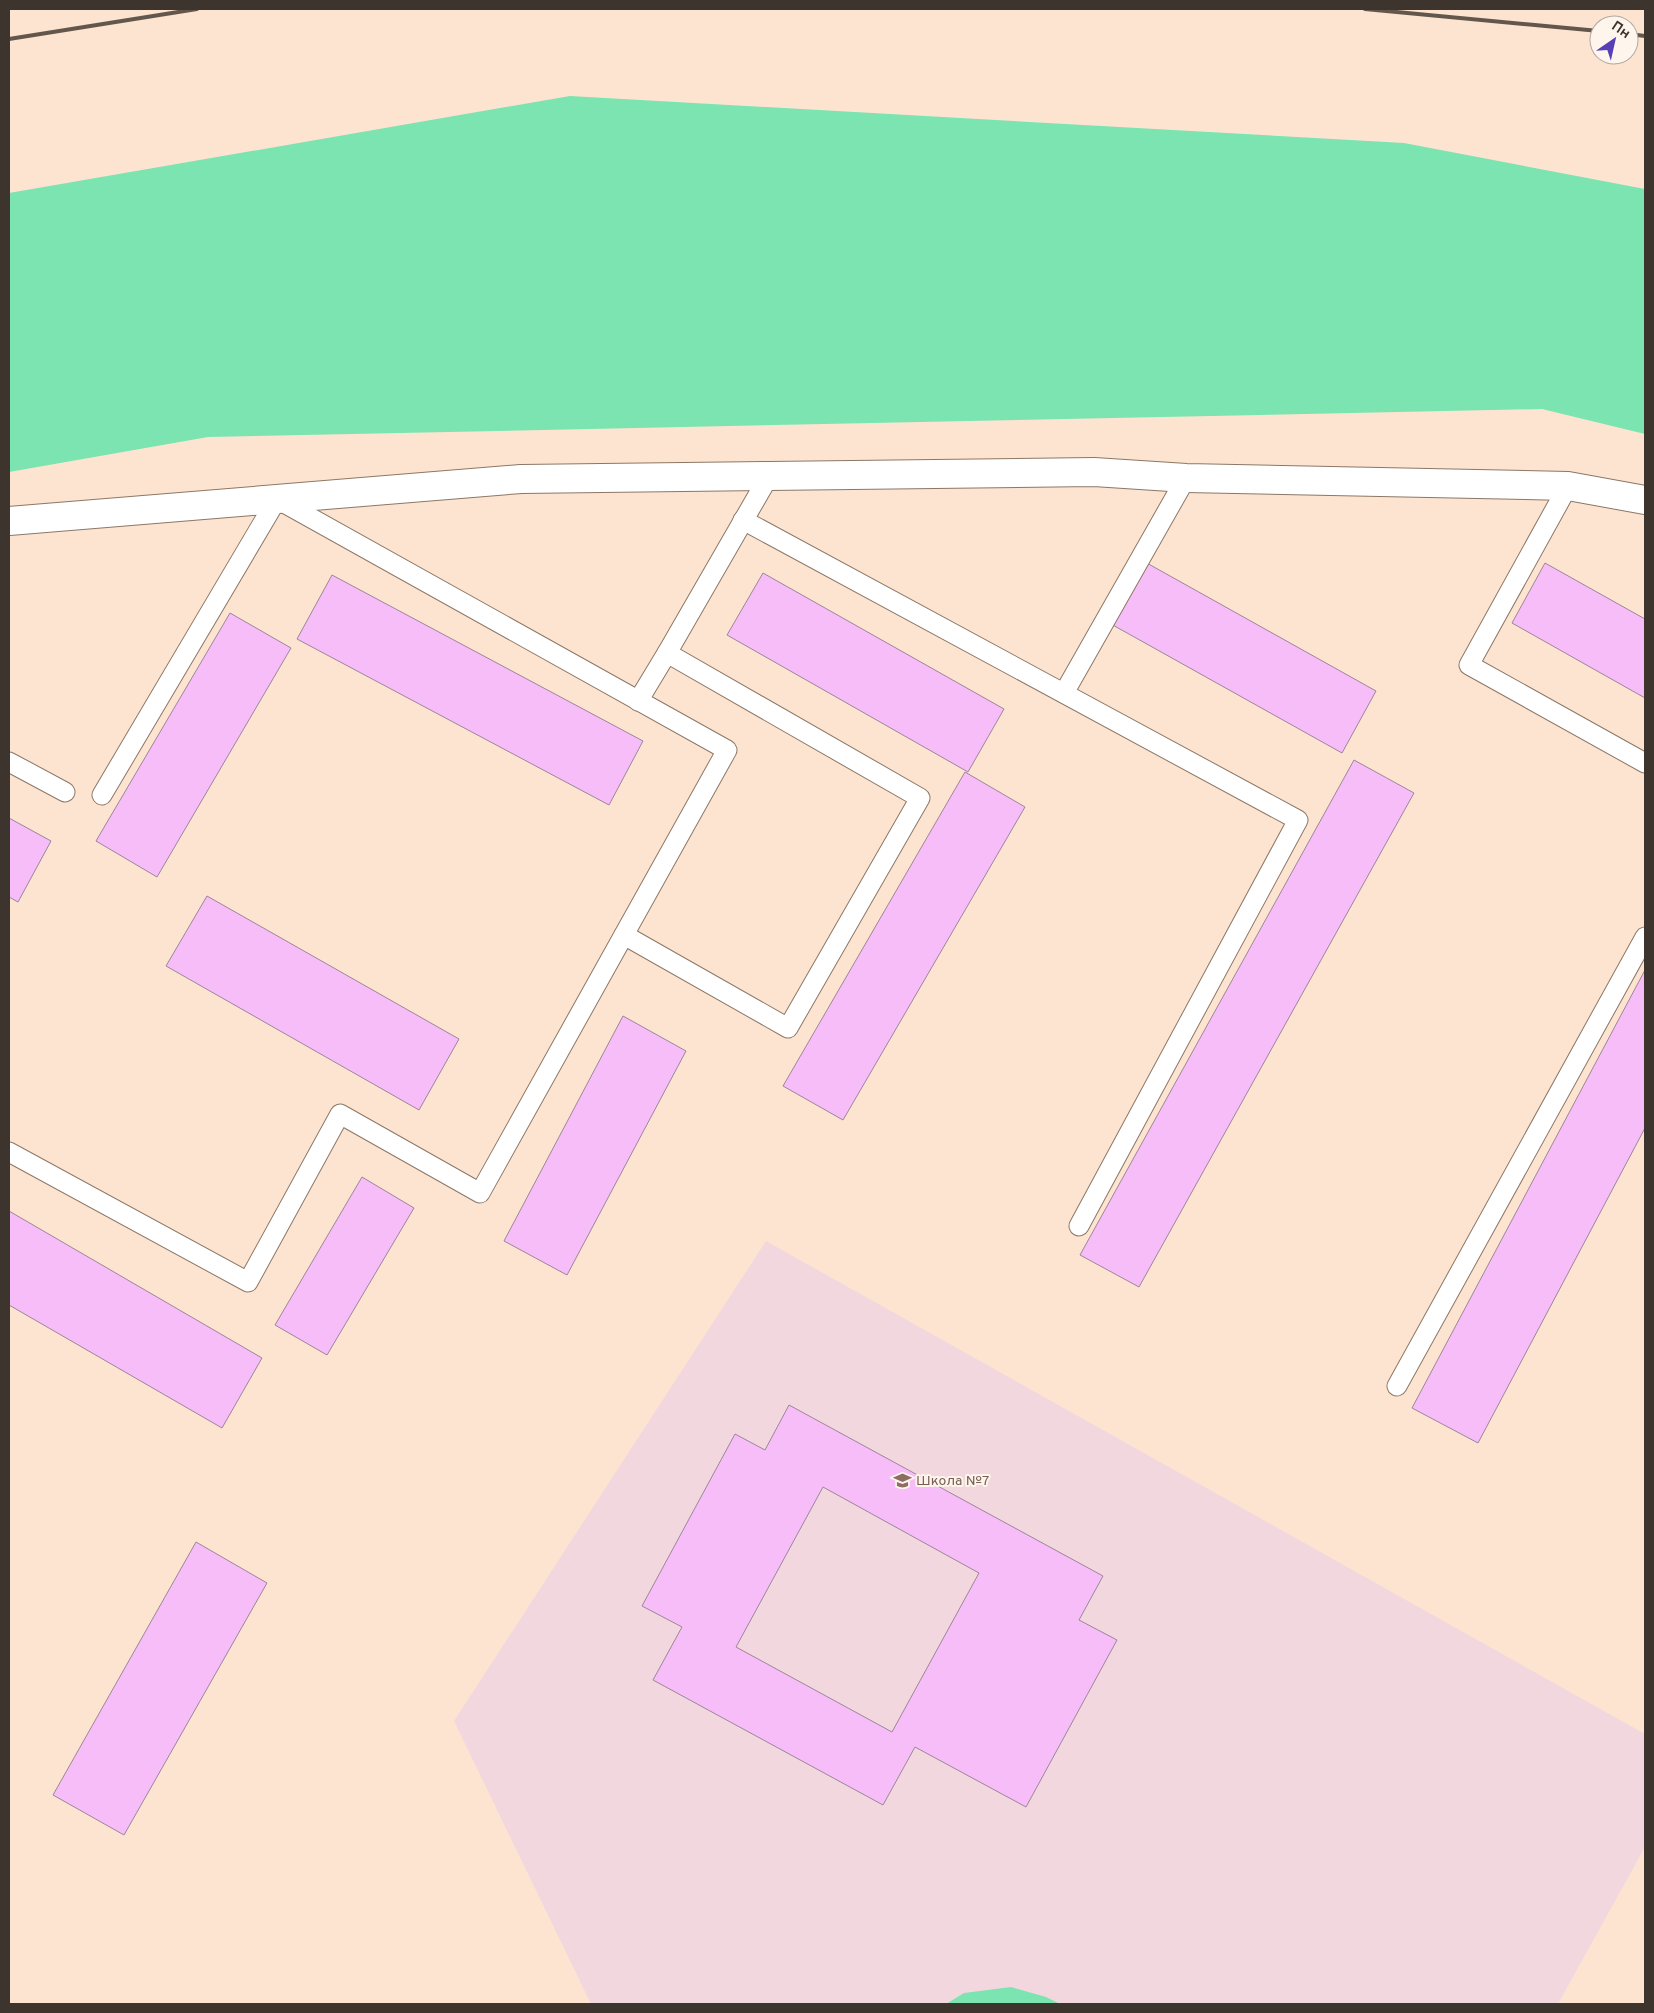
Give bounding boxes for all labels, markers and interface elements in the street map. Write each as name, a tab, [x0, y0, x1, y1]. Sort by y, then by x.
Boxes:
north arrow	[1589, 15, 1639, 65]
text: Пн	[1608, 18, 1633, 43]
school or university icon: Школа №7	[892, 1471, 912, 1491]
place label: Школа №7	[916, 1473, 989, 1490]

